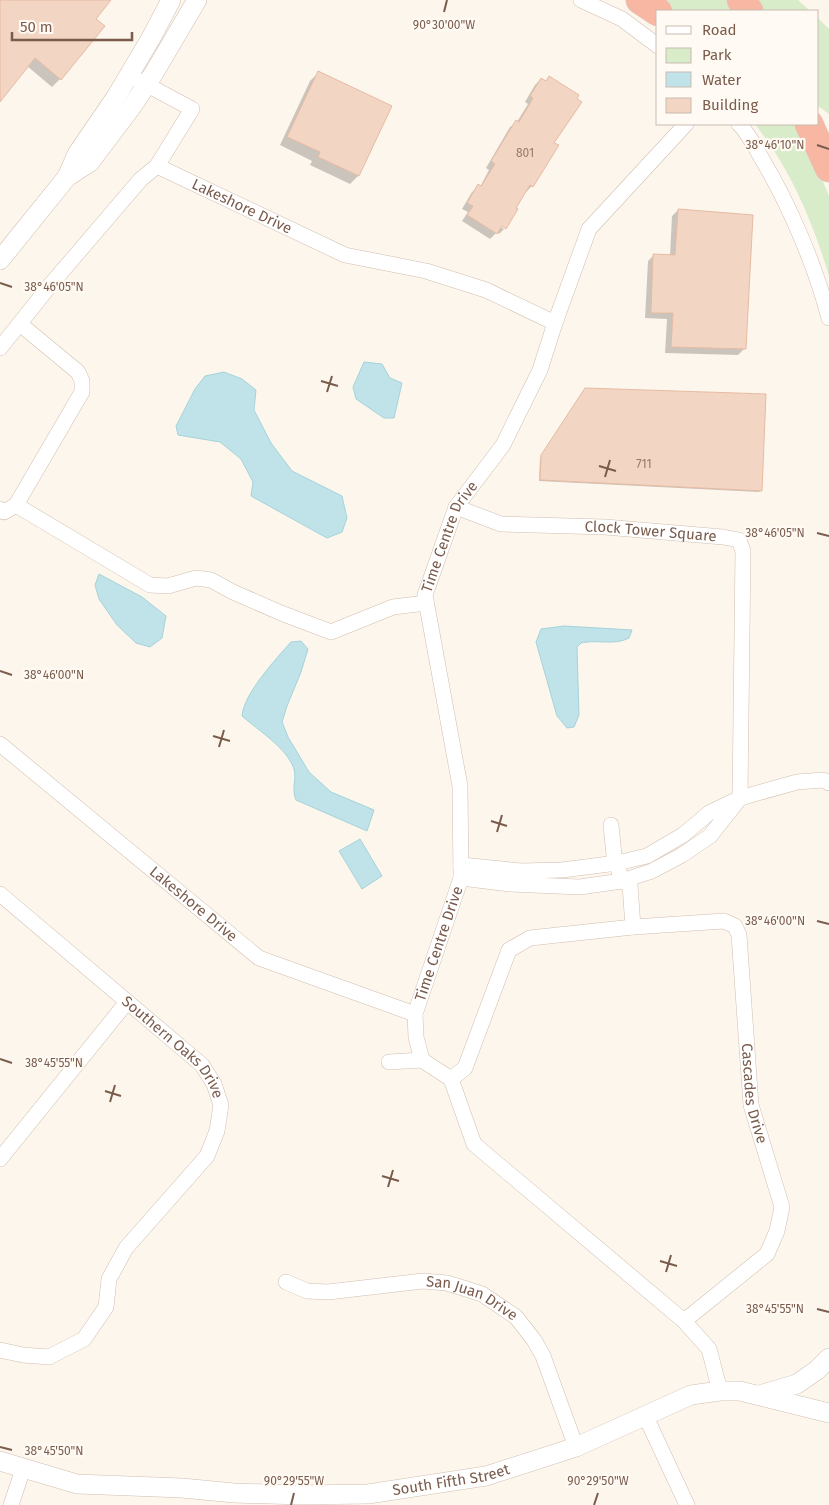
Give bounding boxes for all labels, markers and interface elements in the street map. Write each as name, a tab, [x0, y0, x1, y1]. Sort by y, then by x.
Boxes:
scale bar	[12, 10, 132, 42]
legend	[656, 10, 819, 125]
text: 50 m	[20, 18, 53, 36]
text: 90°30'00"W	[413, 18, 475, 32]
text: Road	[702, 21, 737, 39]
text: Park	[702, 46, 732, 64]
text: Water	[702, 71, 741, 89]
text: Building	[702, 96, 758, 114]
text: 38°46'10"N	[746, 138, 804, 152]
house number: 801	[516, 146, 534, 160]
street label: Lakeshore Drive	[189, 175, 295, 238]
text: 38°46'05"N	[24, 280, 84, 294]
house number: 711	[636, 457, 652, 471]
street label: Time Centre Drive	[418, 477, 481, 595]
street label: Clock Tower Square	[584, 517, 717, 545]
text: 38°46'05"N	[745, 526, 805, 540]
text: 38°46'00"N	[24, 668, 84, 682]
street label: Lakeshore Drive	[146, 862, 241, 945]
street label: Time Centre Drive	[411, 884, 467, 1004]
text: 38°46'00"N	[745, 914, 805, 928]
street label: Southern Oaks Drive	[118, 992, 227, 1100]
street label: Cascades Drive	[738, 1043, 771, 1146]
text: 38°45'55"N	[25, 1056, 83, 1070]
street label: San Juan Drive	[425, 1272, 521, 1324]
text: 38°45'55"N	[746, 1302, 804, 1316]
text: 38°45'50"N	[25, 1444, 84, 1458]
street label: South Fifth Street	[391, 1460, 513, 1499]
text: 90°29'55"W	[264, 1474, 324, 1488]
text: 90°29'50"W	[567, 1474, 629, 1488]

